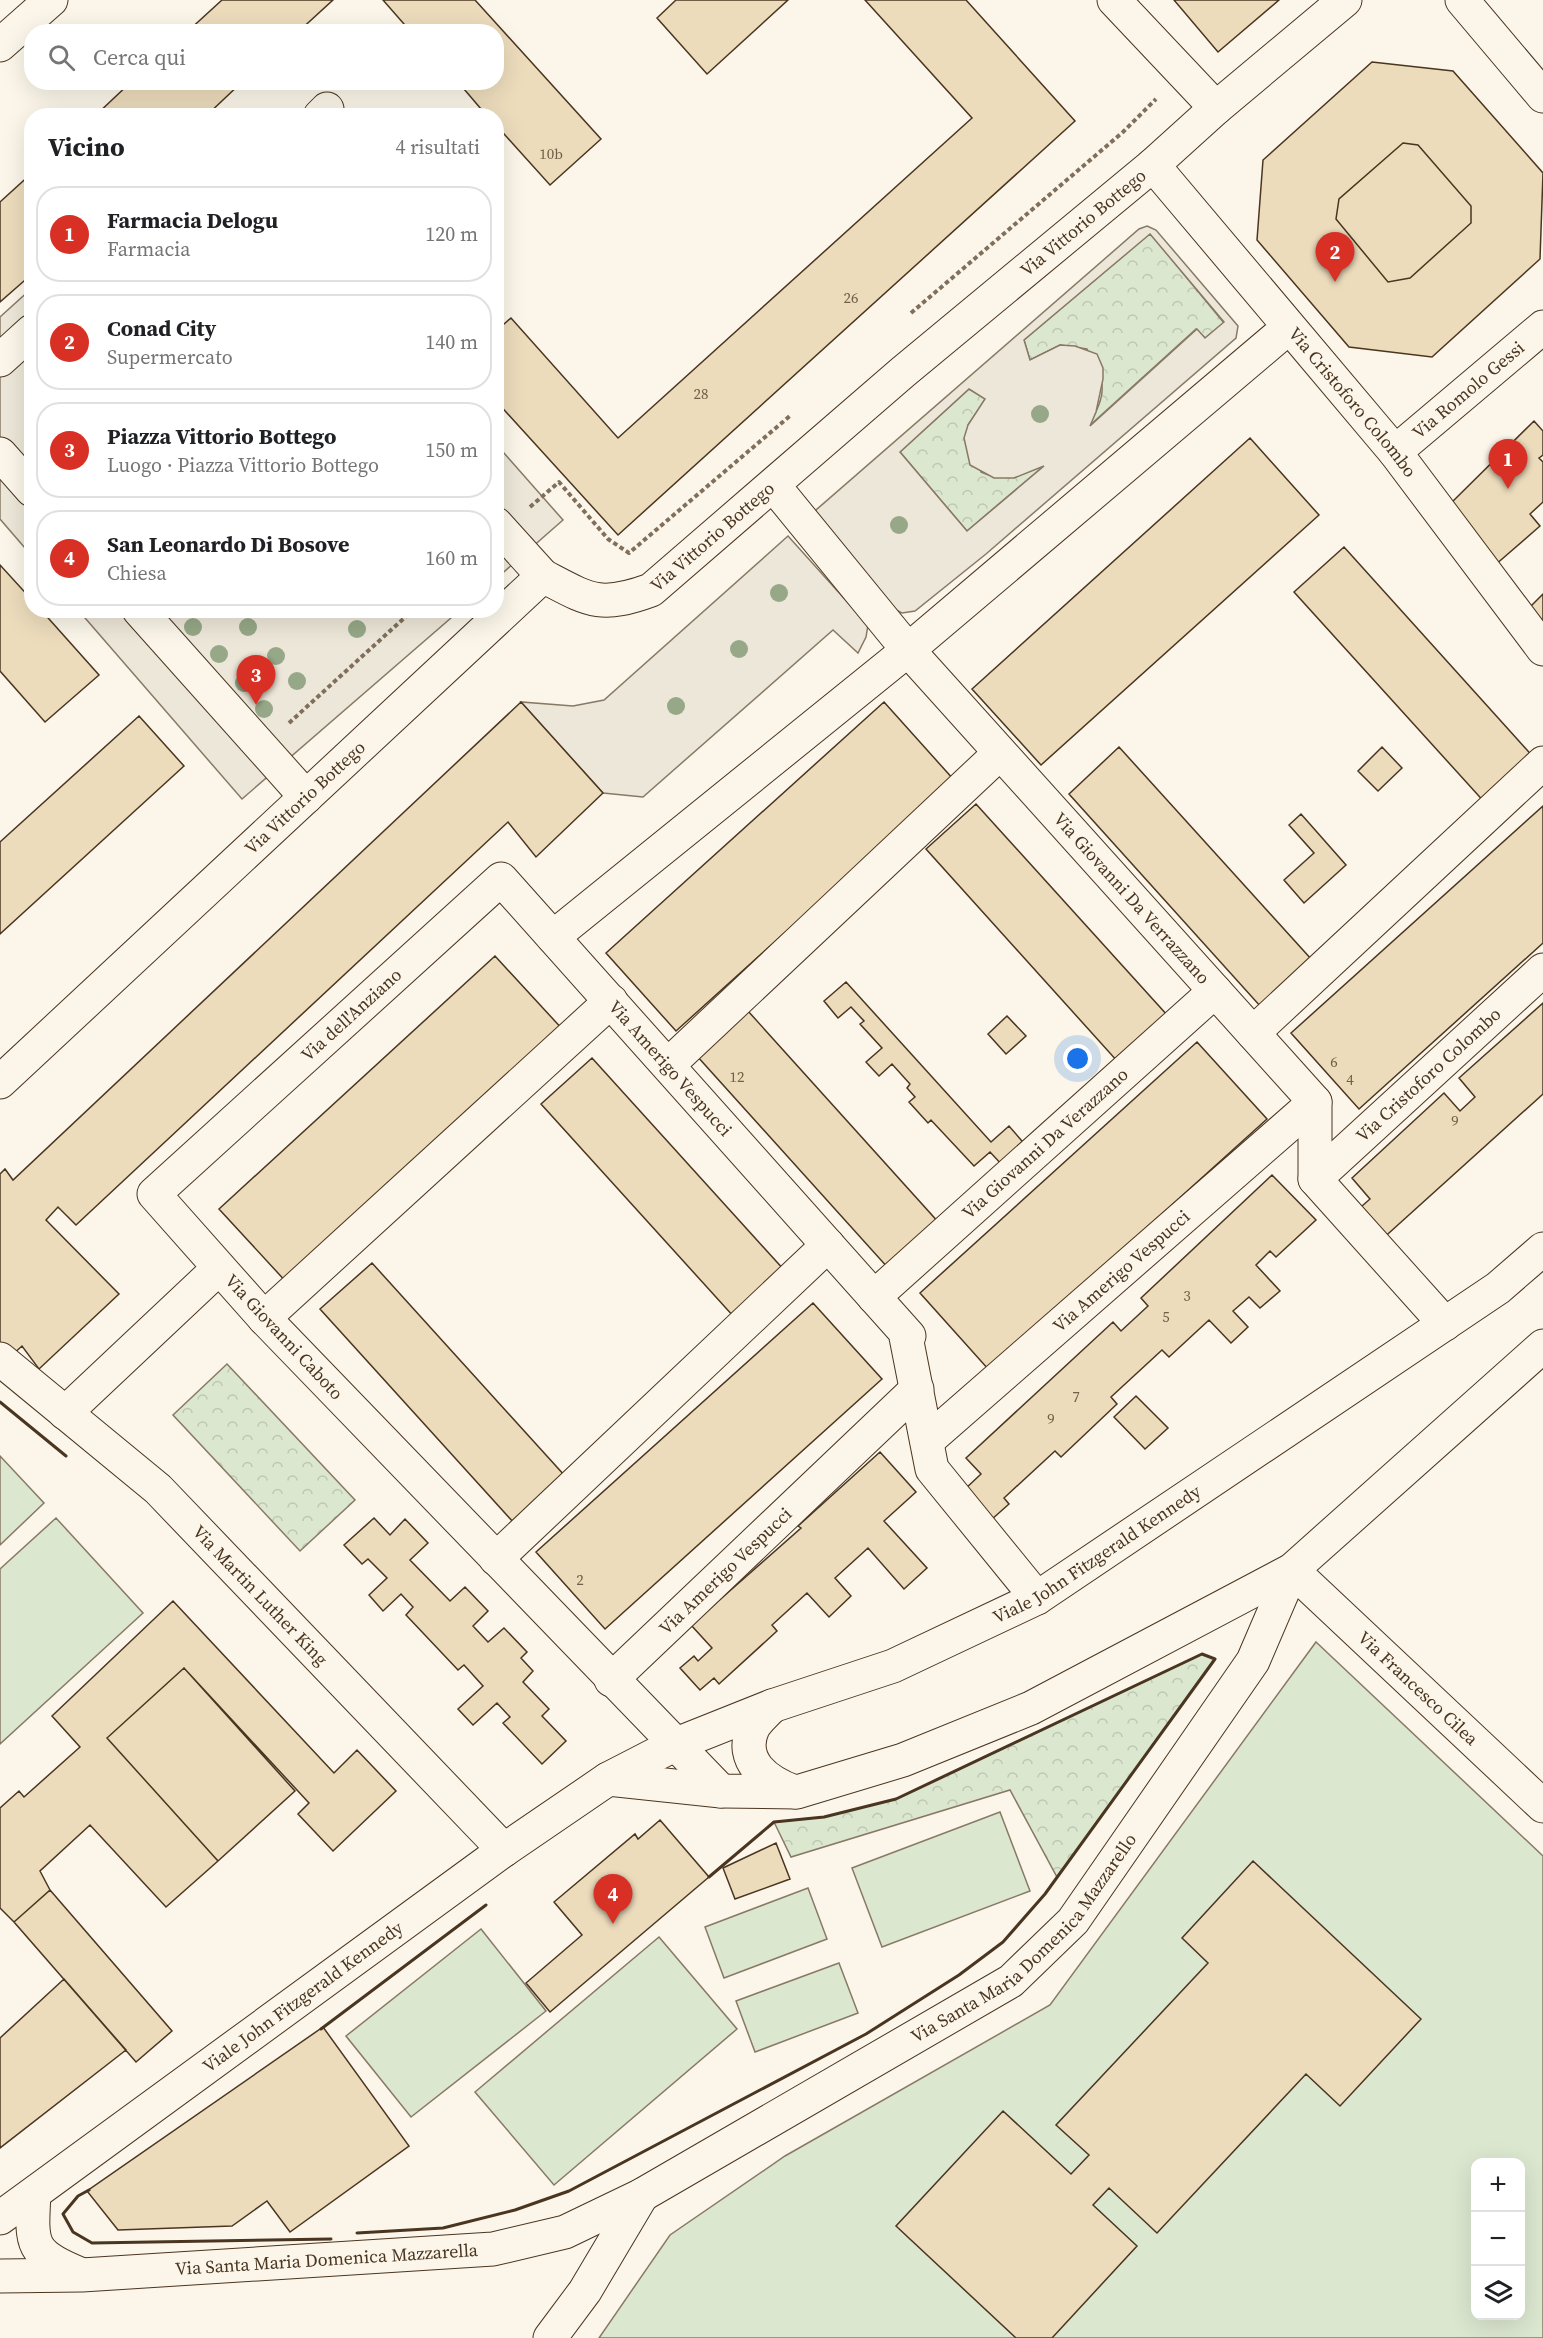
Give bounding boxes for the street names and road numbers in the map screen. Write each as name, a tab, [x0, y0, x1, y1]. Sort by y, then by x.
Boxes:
street label: Via Vittorio Bottego	[1015, 163, 1151, 282]
street label: Via Cristoforo Colombo	[1283, 322, 1423, 482]
street label: Via Romolo Gessi	[1407, 335, 1529, 444]
street label: Via Vittorio Bottego	[645, 476, 780, 597]
street label: Via Vittorio Bottego	[239, 735, 371, 860]
street label: Via Giovanni Da Verrazzano	[1048, 807, 1216, 989]
street label: Via dell'Anziano	[295, 962, 407, 1067]
street label: Via Amerigo Vespucci	[603, 995, 738, 1142]
street label: Via Cristoforo Colombo	[1350, 1002, 1506, 1148]
street label: Via Giovanni Da Verazzano	[956, 1062, 1134, 1224]
street label: Via Amerigo Vespucci	[1047, 1204, 1195, 1338]
street label: Via Giovanni Caboto	[219, 1268, 349, 1405]
street label: Viale John Fitzgerald Kennedy	[988, 1478, 1206, 1629]
street label: Via Amerigo Vespucci	[653, 1501, 797, 1640]
street label: Via Martin Luther King	[187, 1519, 334, 1671]
street label: Via Francesco Cilea	[1352, 1625, 1484, 1751]
street label: Via Santa Maria Domenica Mazzarello	[906, 1828, 1142, 2049]
street label: Viale John Fitzgerald Kennedy	[197, 1914, 408, 2078]
street label: Via Santa Maria Domenica Mazzarella	[174, 2237, 479, 2281]

